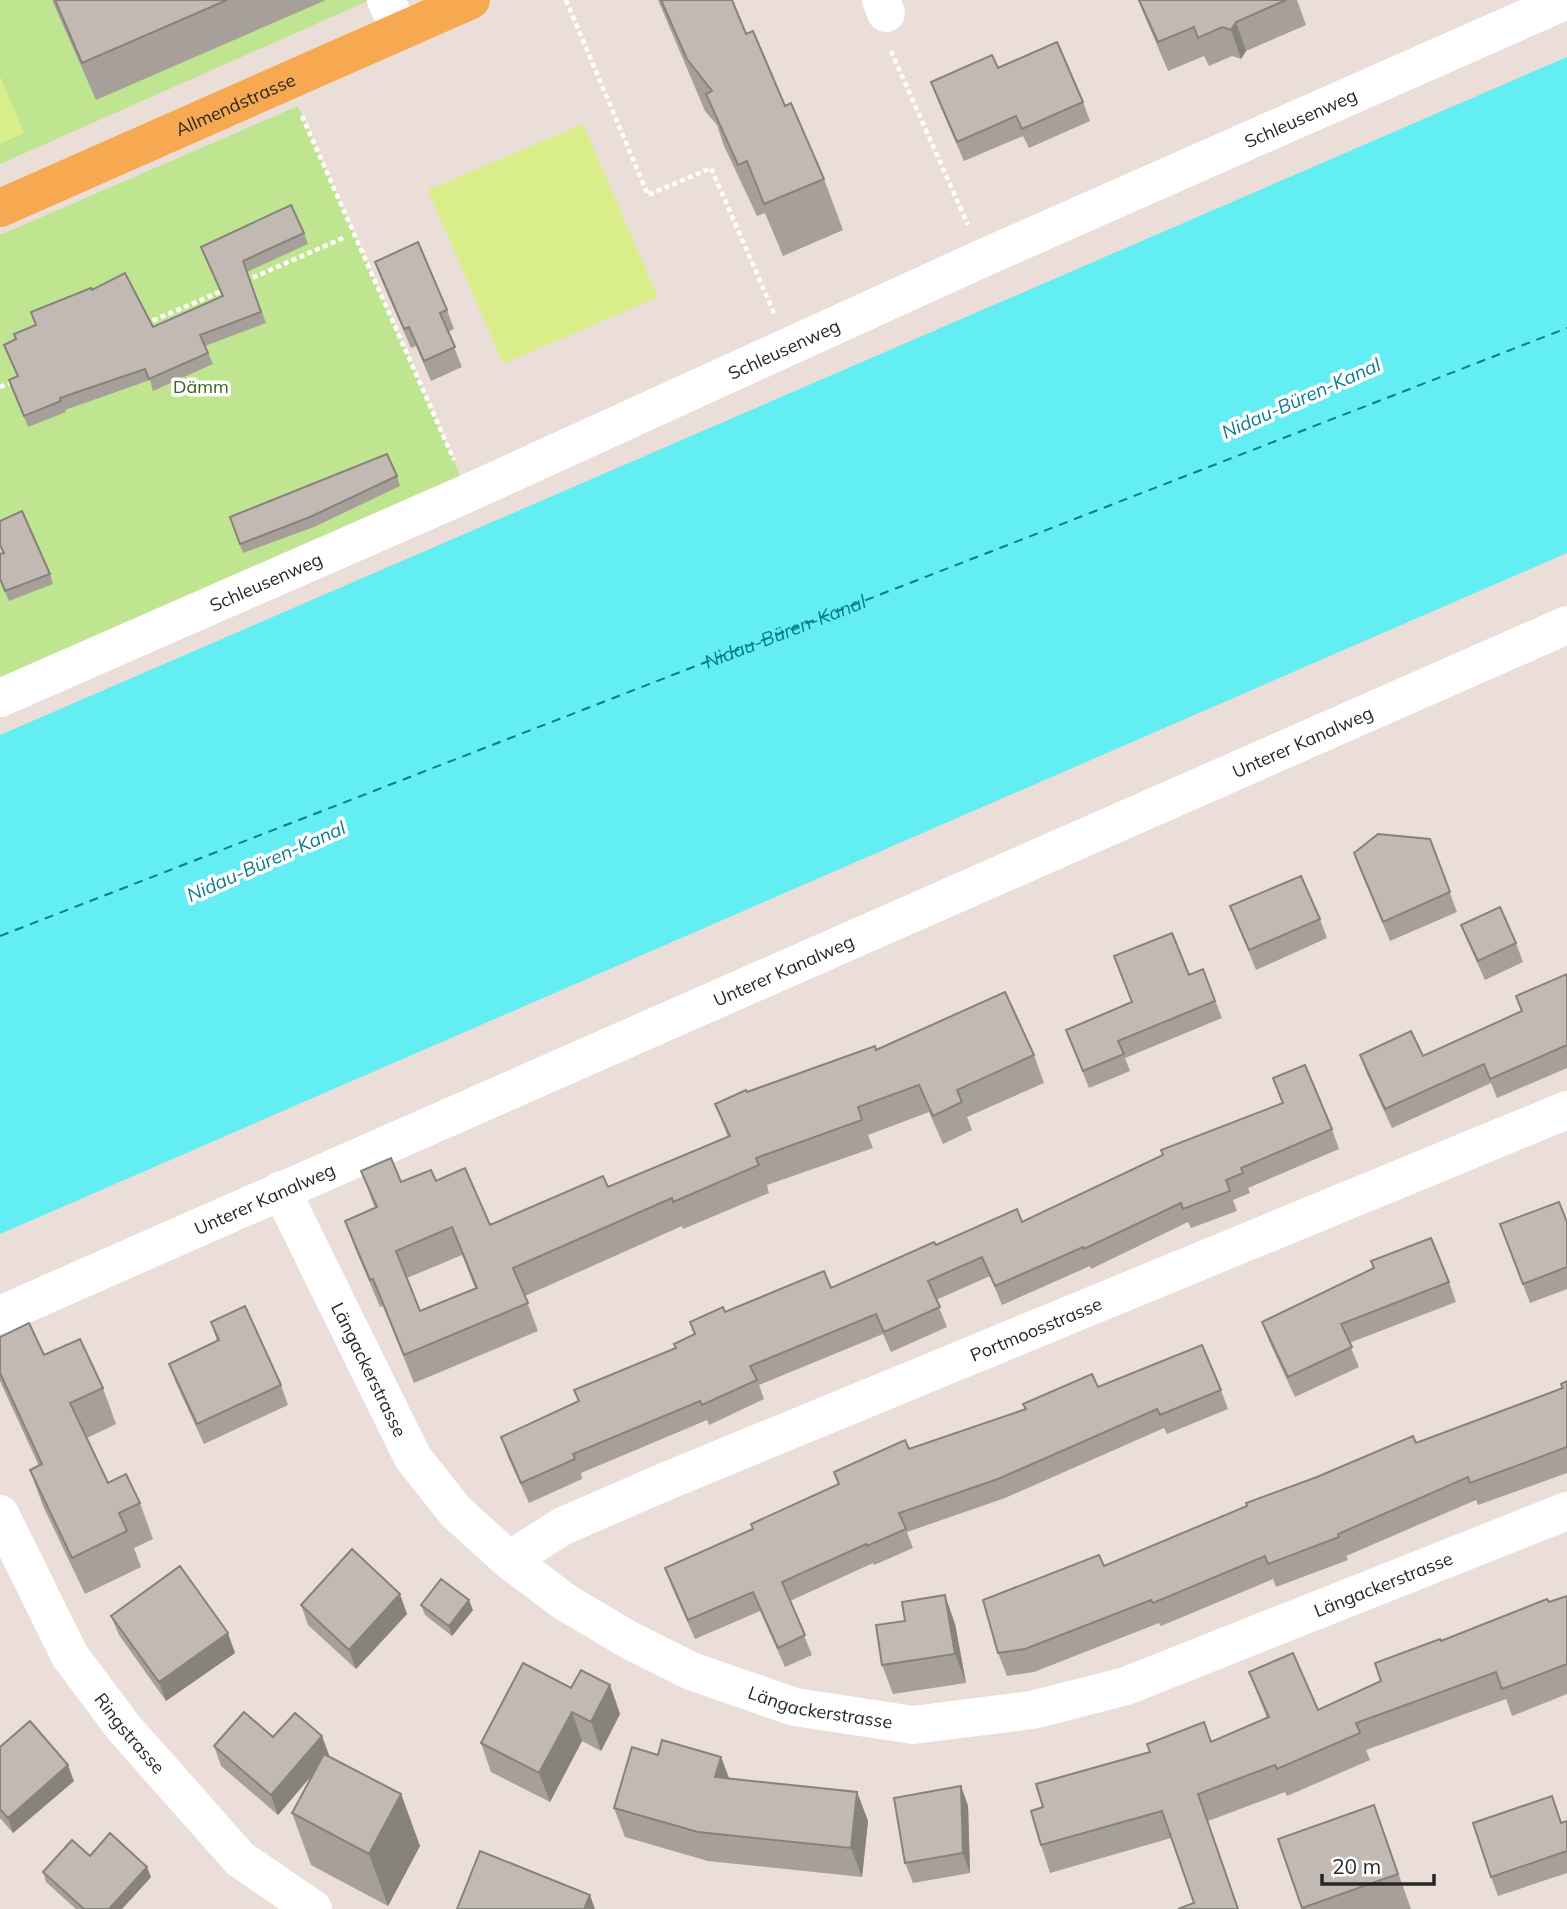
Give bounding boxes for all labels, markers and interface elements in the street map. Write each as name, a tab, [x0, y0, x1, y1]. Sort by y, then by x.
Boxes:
street label: Allmendstrasse	[171, 68, 299, 141]
street label: Schleusenweg	[1241, 83, 1360, 153]
street label: Schleusenweg	[724, 313, 843, 384]
water label: Nidau-Büren-Kanal	[1218, 352, 1385, 444]
park label: Dämm	[173, 375, 229, 398]
street label: Schleusenweg	[206, 547, 325, 616]
water label: Nidau-Büren-Kanal	[701, 589, 870, 674]
street label: Unterer Kanalweg	[1228, 701, 1376, 783]
water label: Nidau-Büren-Kanal	[183, 815, 350, 907]
street label: Unterer Kanalweg	[710, 929, 857, 1011]
street label: Unterer Kanalweg	[191, 1158, 338, 1240]
street label: Portmoosstrasse	[966, 1292, 1105, 1366]
street label: Längackerstrasse	[327, 1298, 412, 1441]
street label: Längackerstrasse	[1310, 1546, 1456, 1622]
street label: Längackerstrasse	[745, 1680, 894, 1733]
street label: Ringstrasse	[90, 1688, 170, 1778]
scale bar	[1322, 1842, 1434, 1886]
text: 20 m	[1332, 1853, 1381, 1879]

